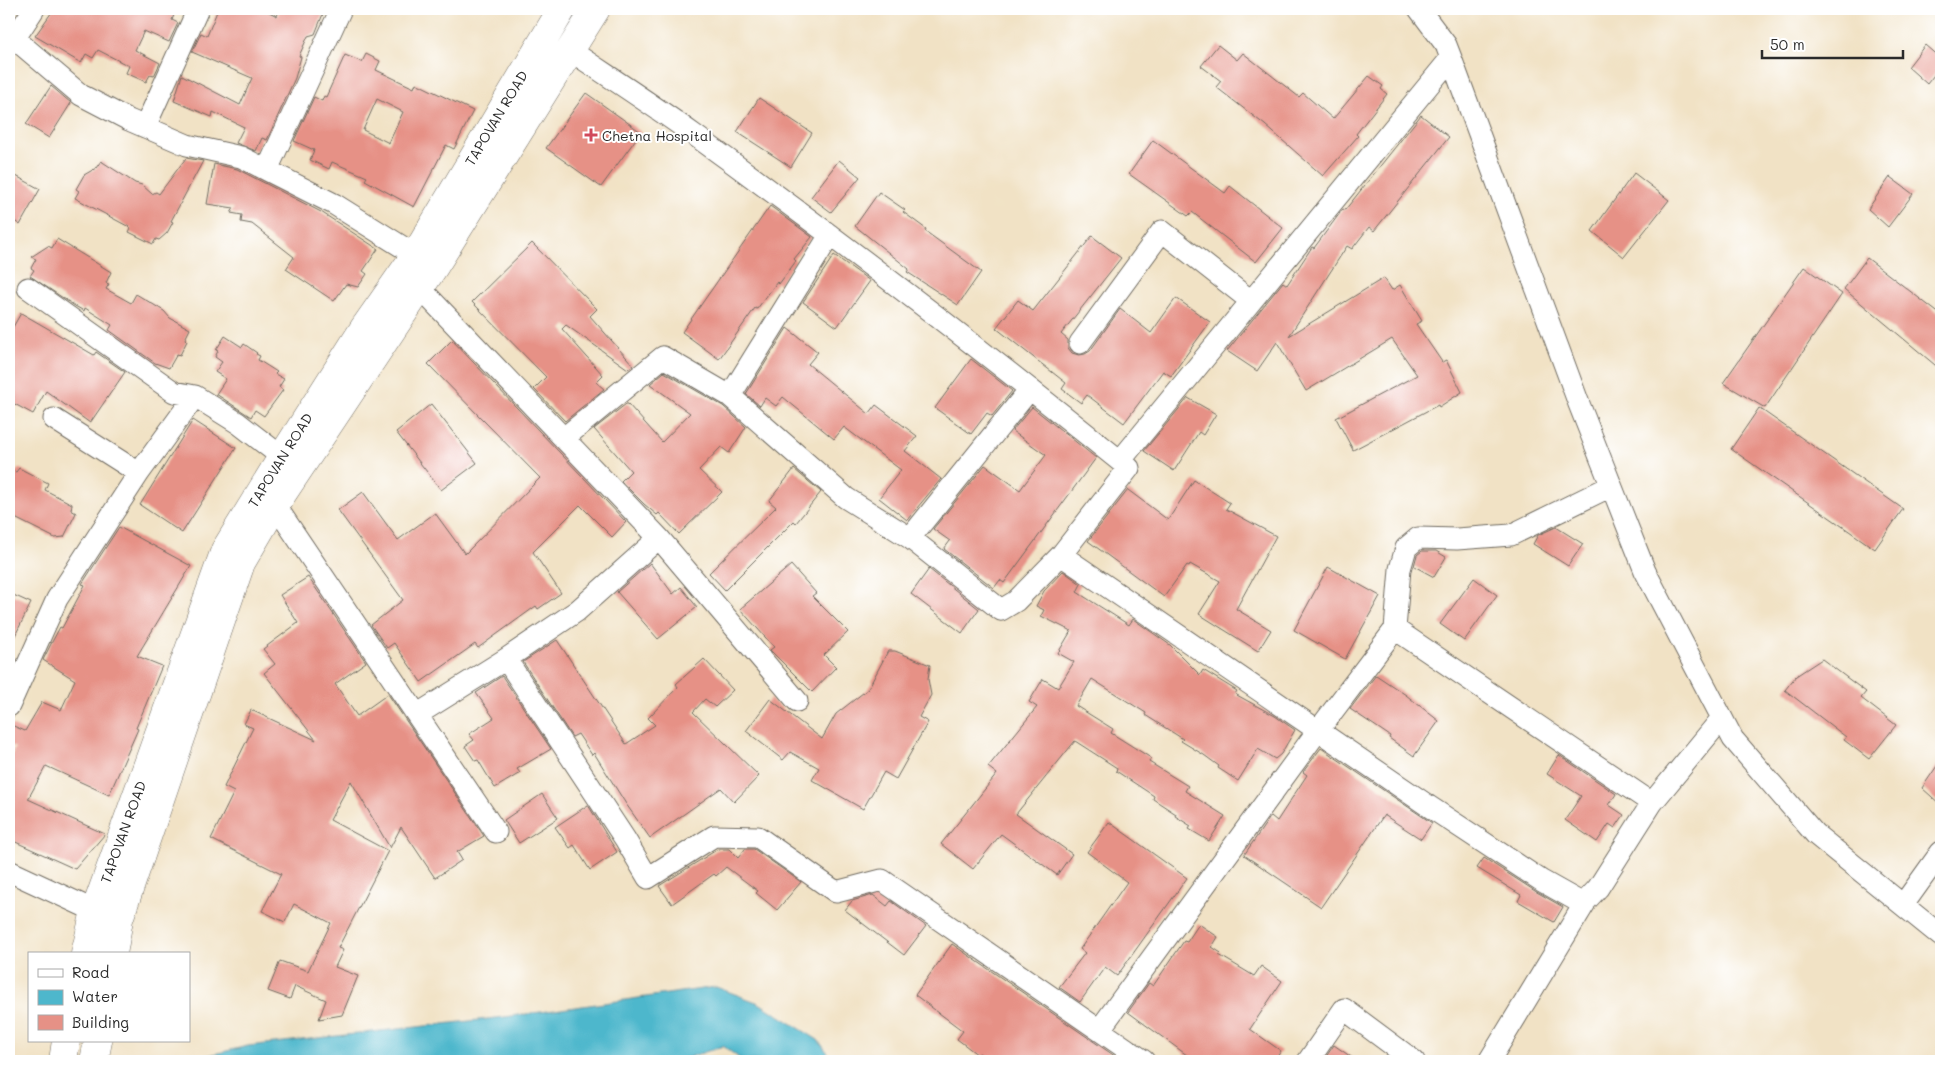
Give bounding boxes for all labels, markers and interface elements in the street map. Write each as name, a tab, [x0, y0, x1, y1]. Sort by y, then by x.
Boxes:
scale bar	[1762, 28, 1904, 60]
text: 50 m	[1770, 34, 1805, 54]
street label: TAPOVAN ROAD	[460, 67, 532, 169]
place label: Chetna Hospital	[602, 126, 712, 145]
marker: Chetna Hospital	[584, 128, 598, 142]
street label: TAPOVAN ROAD	[243, 409, 317, 511]
street label: TAPOVAN ROAD	[96, 778, 150, 886]
legend	[28, 952, 190, 1042]
text: Road	[72, 962, 109, 982]
text: Water	[72, 986, 118, 1006]
text: Building	[72, 1012, 129, 1032]

